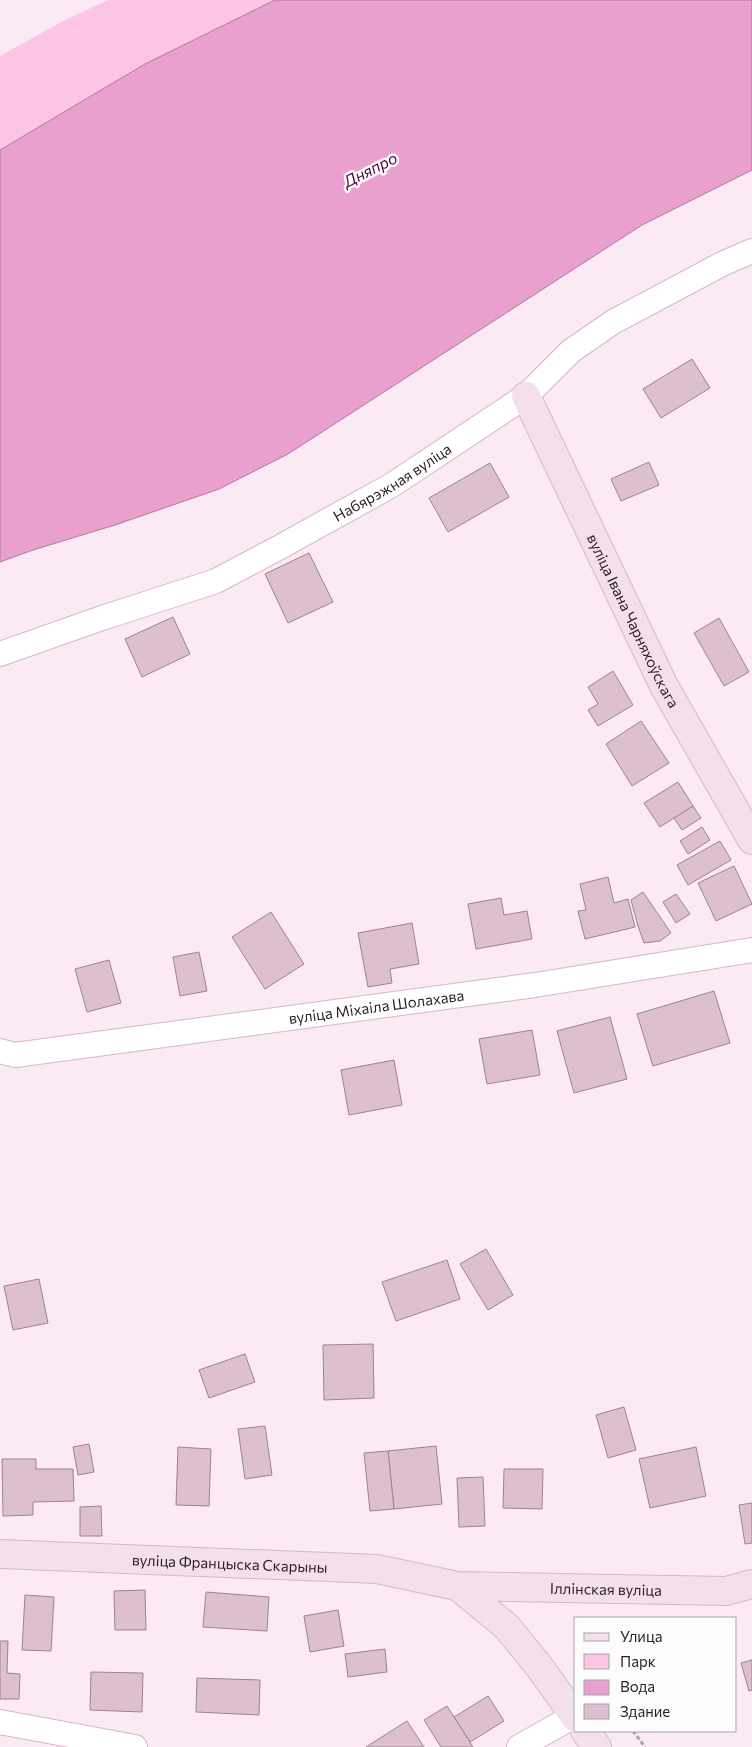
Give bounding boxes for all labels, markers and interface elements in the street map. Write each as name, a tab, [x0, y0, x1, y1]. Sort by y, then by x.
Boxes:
water label: Дняпро	[338, 147, 400, 192]
street label: Набярэжная вуліца	[330, 439, 455, 525]
street label: вуліца Івана Чарняхоўскага	[584, 531, 683, 711]
street label: вуліца Міхаіла Шолахава	[287, 986, 465, 1027]
street label: вуліца Францыска Скарыны	[132, 1550, 328, 1576]
street label: Іллінская вуліца	[550, 1579, 662, 1599]
legend	[574, 1617, 737, 1732]
text: Улица	[620, 1627, 662, 1645]
text: Парк	[620, 1652, 656, 1670]
text: Вода	[620, 1677, 655, 1695]
text: Здание	[620, 1702, 670, 1720]

